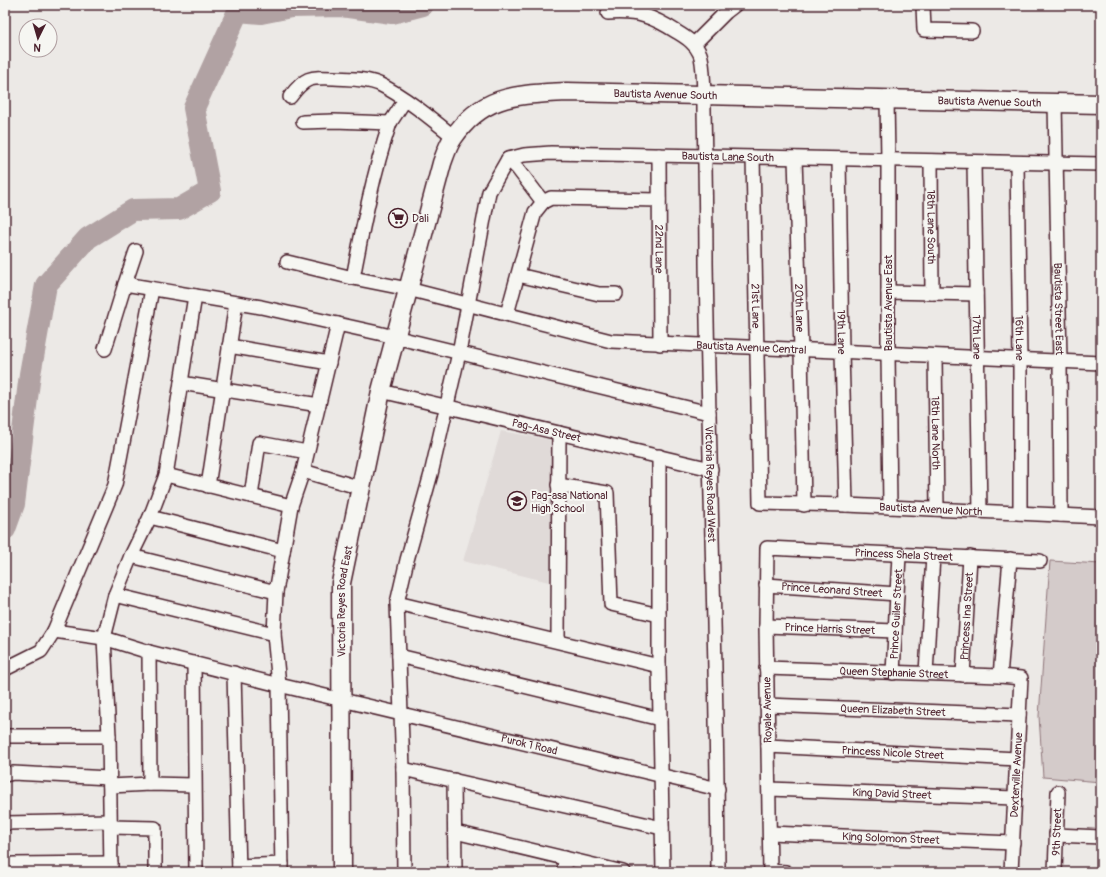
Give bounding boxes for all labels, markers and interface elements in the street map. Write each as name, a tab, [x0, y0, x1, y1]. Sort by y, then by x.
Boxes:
north arrow	[18, 18, 58, 58]
text: N	[32, 41, 41, 54]
street label: Bautista Avenue South	[613, 87, 717, 102]
street label: Bautista Avenue South	[937, 94, 1041, 110]
street label: Bautista Lane South	[681, 150, 774, 164]
street label: 18th Lane South	[924, 190, 938, 264]
supermarket icon: Dali	[387, 207, 409, 229]
place label: Dali	[412, 212, 429, 225]
street label: 22nd Lane	[652, 224, 666, 274]
street label: Bautista Avenue East	[882, 254, 895, 351]
street label: Bautista Street East	[1051, 263, 1066, 356]
street label: 21st Lane	[749, 283, 762, 329]
street label: 20th Lane	[792, 284, 806, 333]
street label: 19th Lane	[834, 310, 848, 355]
street label: 17th Lane	[970, 314, 983, 360]
street label: 16th Lane	[1012, 315, 1026, 361]
street label: Bautista Avenue Central	[696, 339, 807, 357]
street label: 18th Lane North	[929, 396, 942, 470]
street label: Pag-Asa Street	[511, 416, 583, 445]
street label: Victoria Reyes Road West	[702, 426, 718, 543]
place label: Pag-asa National High School	[531, 489, 608, 515]
school or university icon: Pag-asa National High School	[506, 490, 528, 512]
street label: Bautista Avenue North	[879, 501, 983, 518]
street label: Victoria Reyes Road East	[335, 544, 356, 657]
street label: Princess Shela Street	[854, 546, 954, 564]
street label: Prince Guiler Street	[888, 568, 905, 660]
street label: Princess Ina Street	[958, 571, 976, 660]
street label: Prince Leonard Street	[781, 580, 883, 600]
street label: Prince Harris Street	[784, 621, 876, 637]
street label: Queen Stephanie Street	[839, 665, 949, 681]
street label: Royale Avenue	[760, 676, 775, 743]
street label: Queen Elizabeth Street	[840, 702, 946, 719]
street label: Dexterville Avenue	[1008, 731, 1025, 818]
street label: Purok 1 Road	[500, 732, 559, 758]
street label: Princess Nicole Street	[841, 744, 945, 762]
street label: King David Street	[852, 786, 932, 802]
street label: 9th Street	[1050, 807, 1064, 856]
street label: King Solomon Street	[842, 830, 940, 847]

